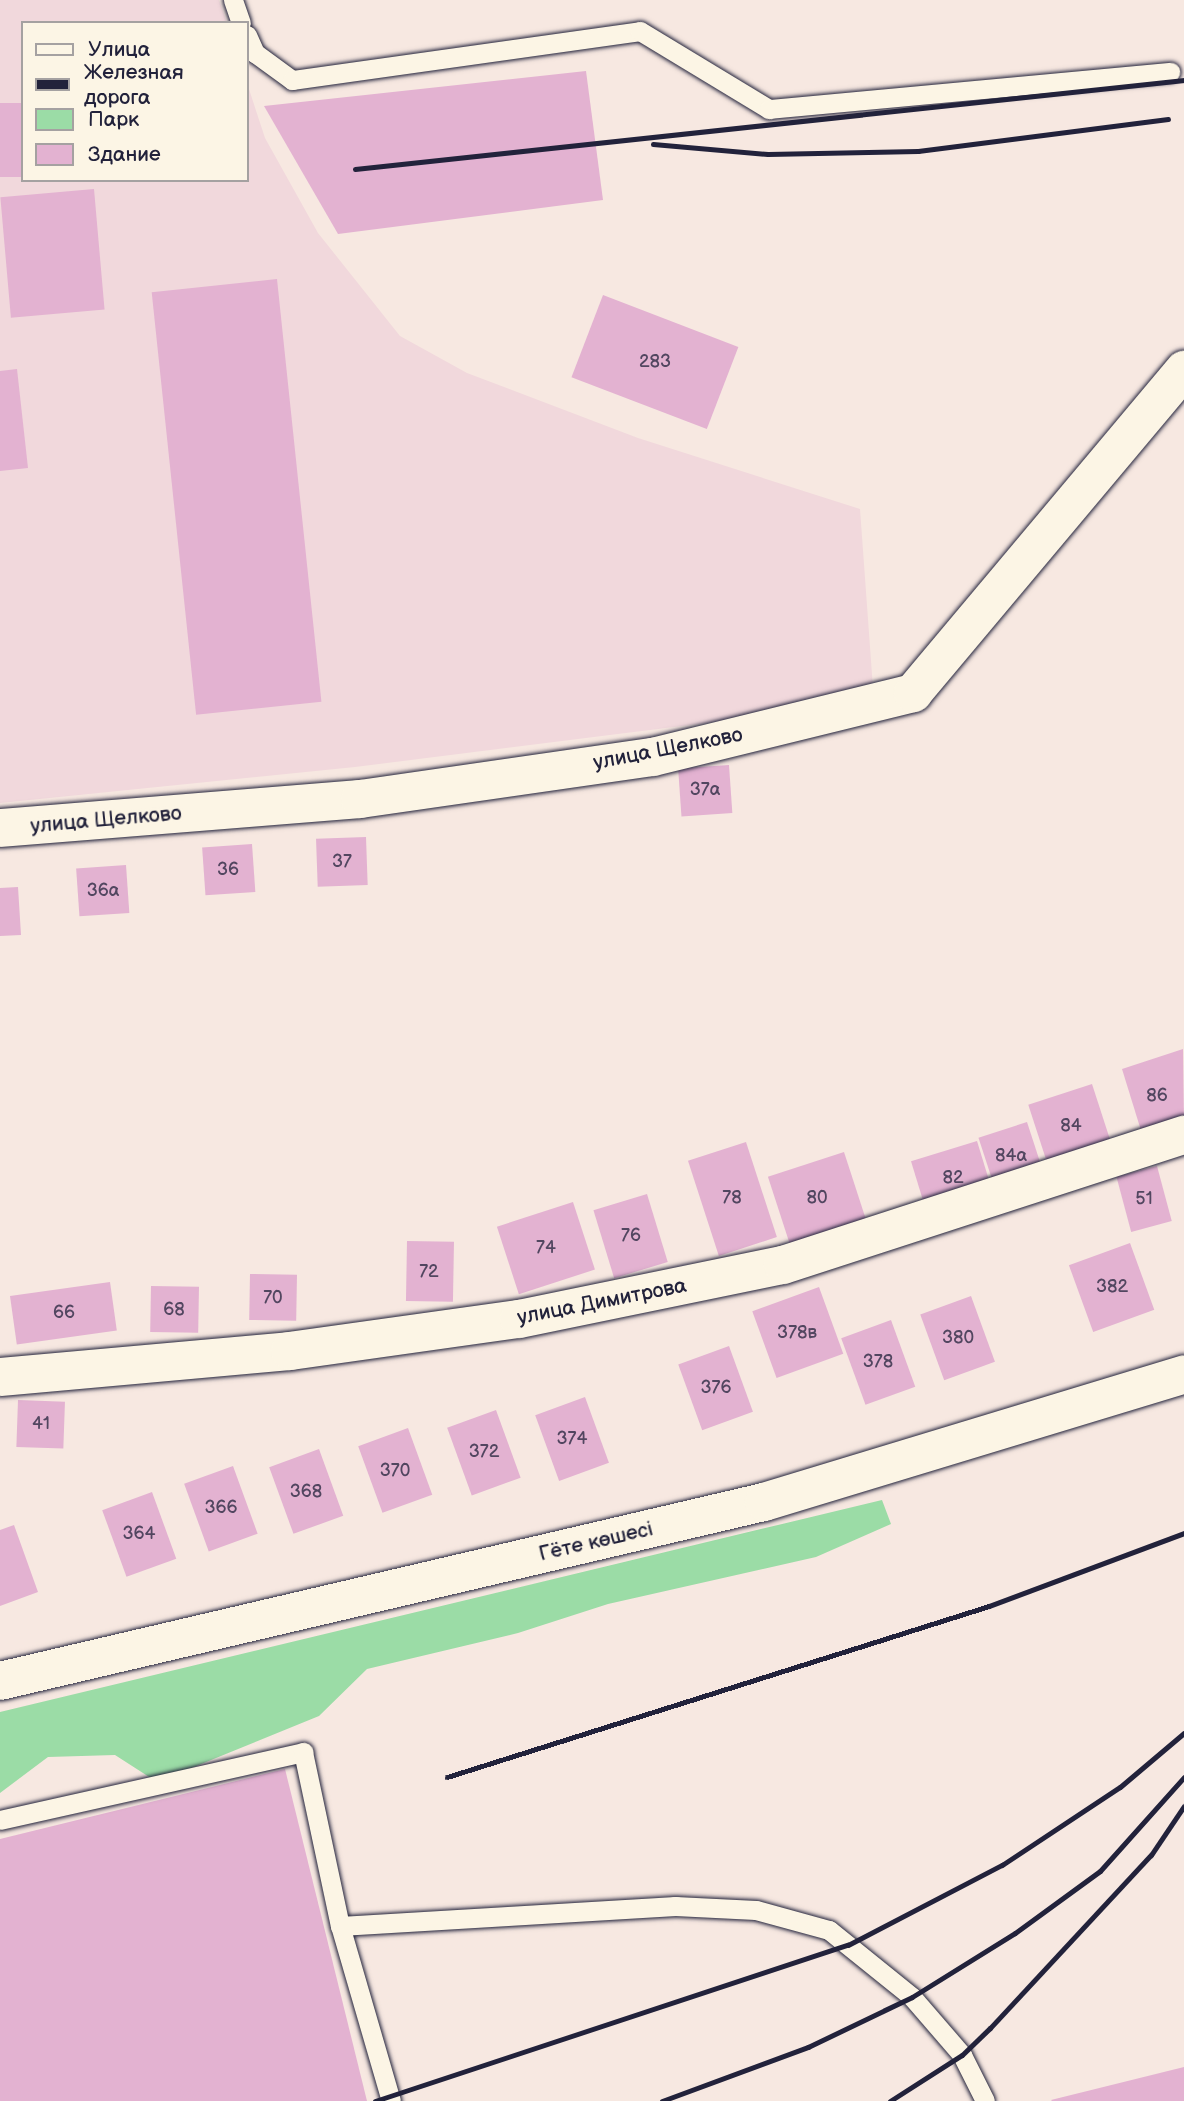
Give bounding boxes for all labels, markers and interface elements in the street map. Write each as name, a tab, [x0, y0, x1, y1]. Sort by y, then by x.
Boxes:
legend	[21, 21, 248, 182]
text: Улица	[88, 37, 150, 62]
text: Железная дорога	[84, 60, 184, 110]
text: Парк	[88, 107, 139, 132]
text: Здание	[88, 142, 161, 167]
house number: 283	[639, 351, 671, 373]
street label: улица Щелково	[591, 722, 745, 776]
house number: 37а	[690, 779, 720, 801]
street label: улица Щелково	[29, 801, 183, 839]
house number: 37	[332, 851, 352, 873]
house number: 36	[217, 859, 239, 881]
house number: 36а	[87, 880, 119, 902]
house number: 86	[1146, 1085, 1168, 1107]
house number: 84	[1060, 1115, 1082, 1137]
house number: 84а	[995, 1145, 1027, 1167]
house number: 82	[942, 1167, 964, 1189]
house number: 78	[722, 1187, 742, 1209]
house number: 80	[806, 1187, 828, 1209]
house number: 51	[1135, 1188, 1153, 1210]
house number: 76	[621, 1225, 641, 1247]
house number: 74	[536, 1237, 556, 1259]
house number: 72	[419, 1261, 439, 1283]
street label: улица Димитрова	[515, 1273, 689, 1331]
house number: 382	[1096, 1276, 1128, 1298]
house number: 70	[263, 1287, 283, 1309]
house number: 68	[163, 1299, 185, 1321]
house number: 66	[53, 1302, 75, 1324]
house number: 378в	[777, 1322, 817, 1344]
house number: 380	[942, 1327, 974, 1349]
house number: 378	[863, 1351, 893, 1373]
house number: 376	[701, 1377, 731, 1399]
house number: 41	[32, 1413, 50, 1435]
house number: 374	[557, 1428, 587, 1450]
house number: 372	[469, 1441, 499, 1463]
house number: 370	[380, 1460, 410, 1482]
house number: 368	[290, 1481, 322, 1503]
house number: 366	[204, 1497, 238, 1519]
street label: Гёте көшесі	[537, 1517, 655, 1567]
house number: 364	[122, 1523, 156, 1545]

